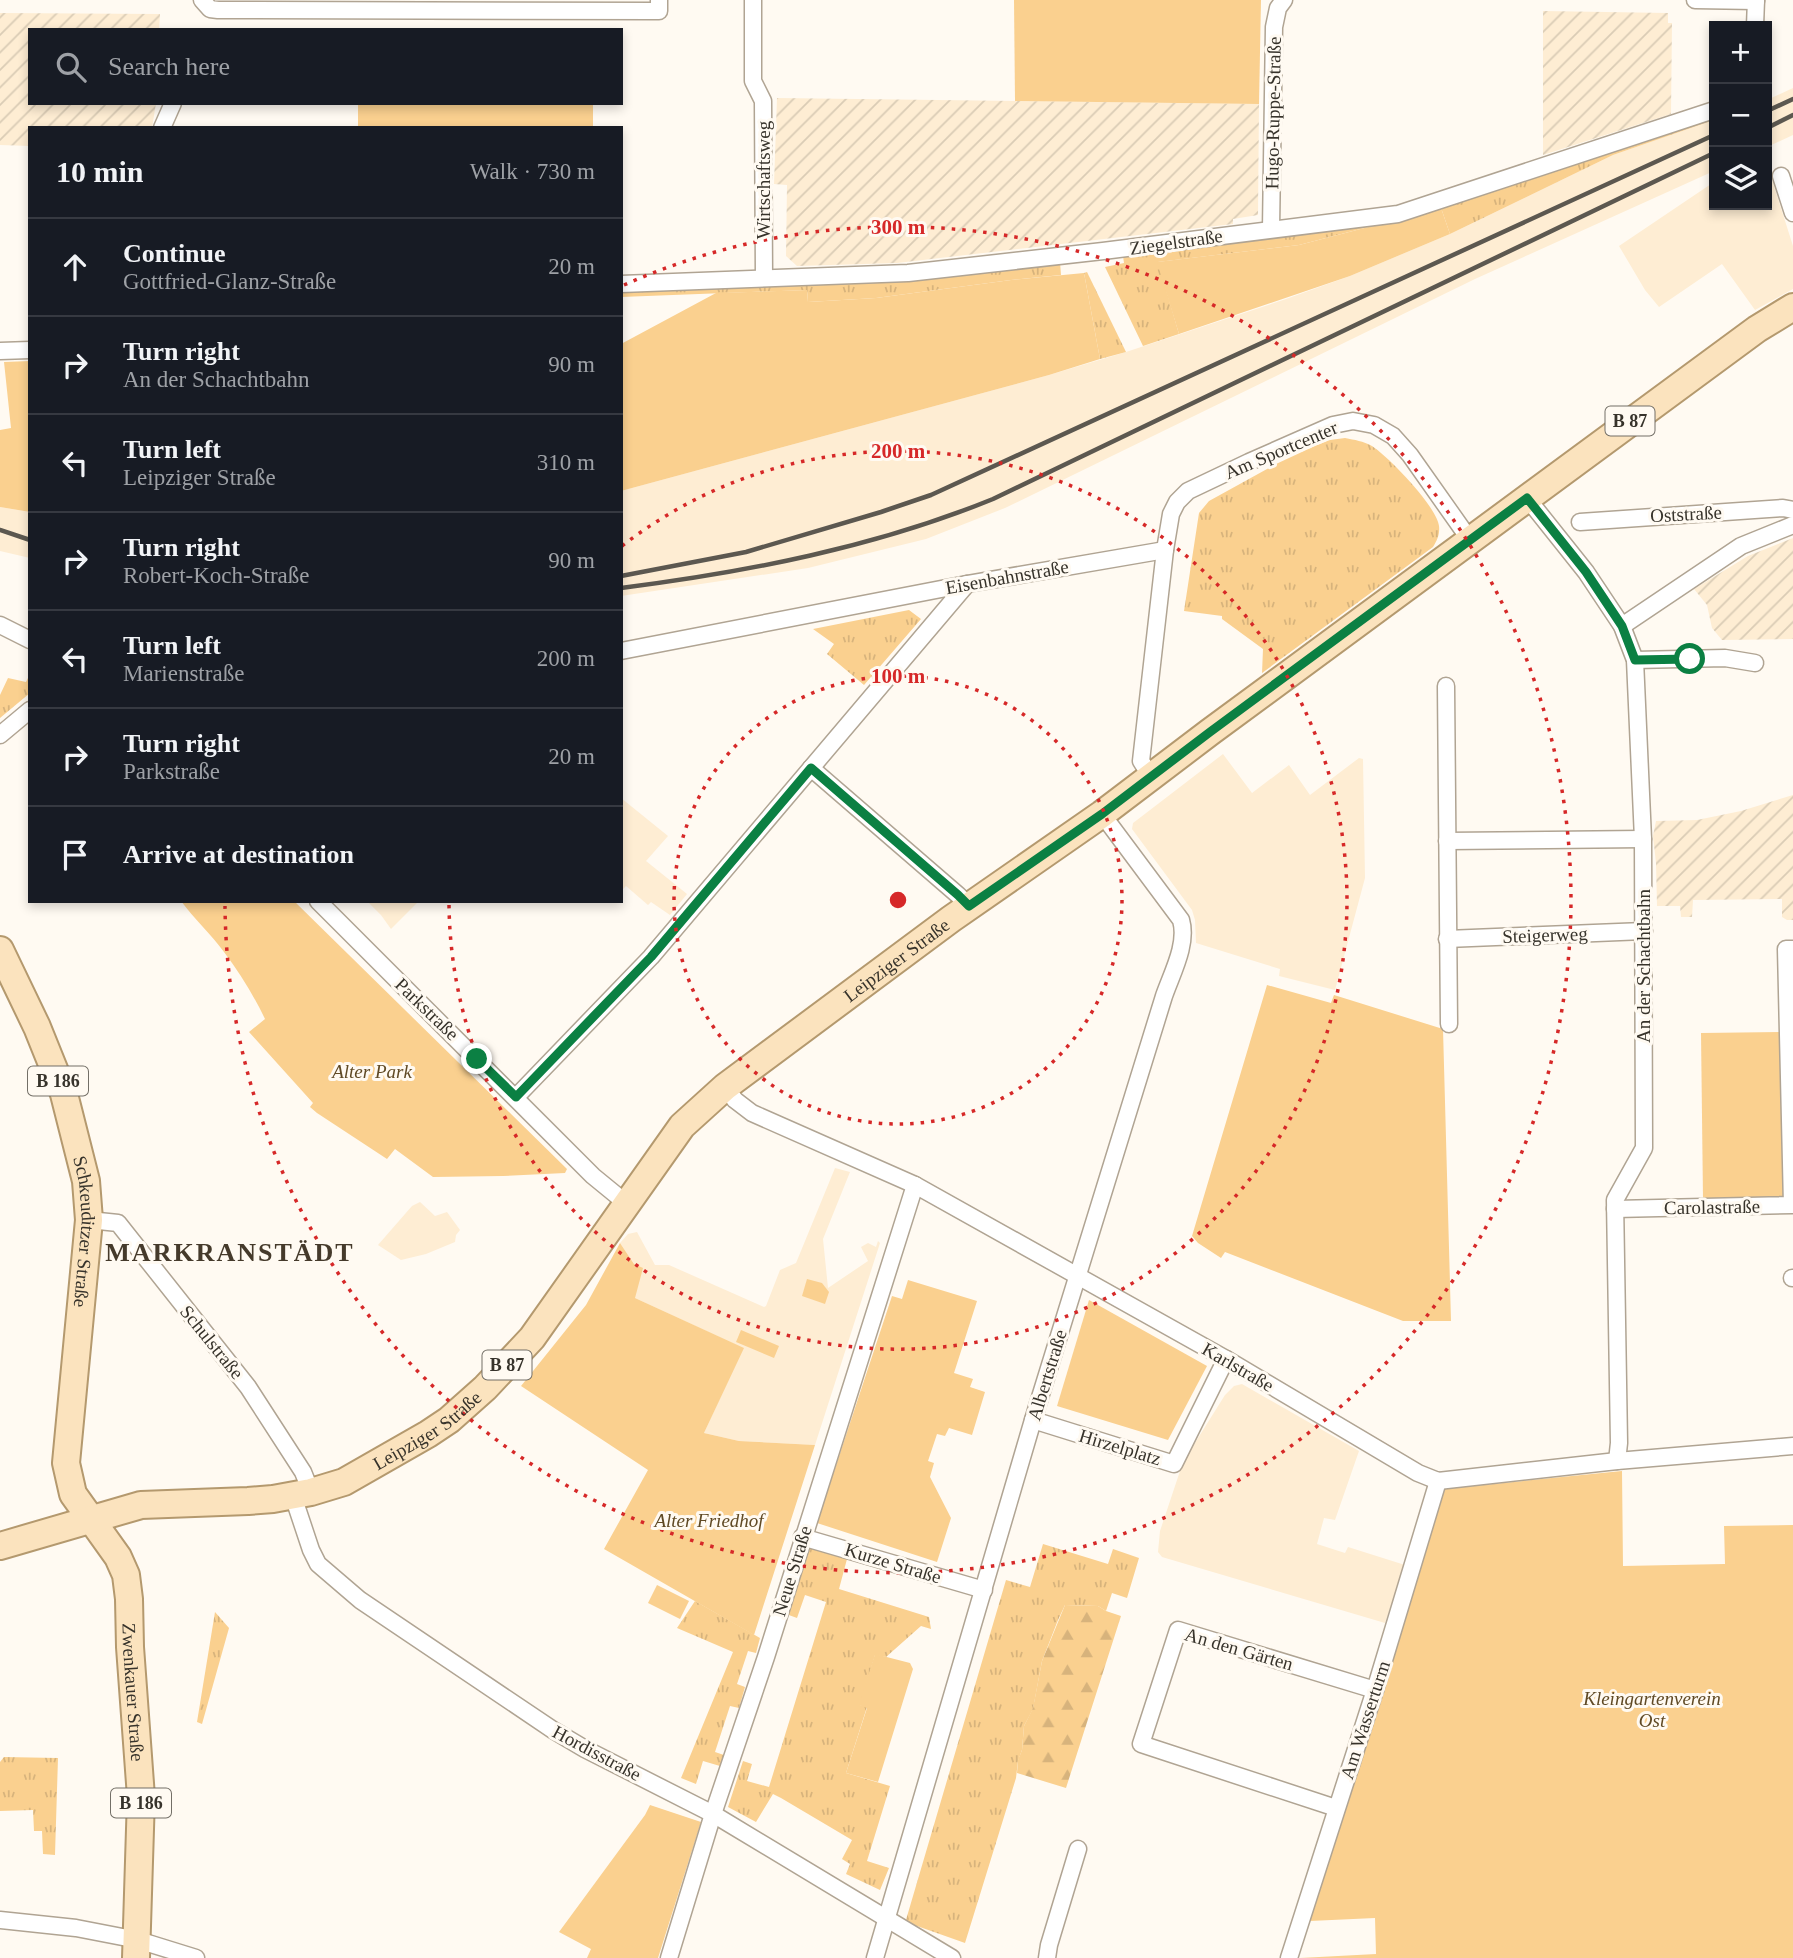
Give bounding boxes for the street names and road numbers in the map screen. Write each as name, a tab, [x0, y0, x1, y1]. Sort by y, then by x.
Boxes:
street label: Hugo-Ruppe-Straße	[1261, 36, 1285, 190]
street label: Wirtschaftsweg	[753, 120, 774, 239]
street label: Ziegelstraße	[1128, 225, 1224, 259]
road number: B 87	[1606, 407, 1654, 436]
street label: Am Sportcenter	[1221, 416, 1341, 483]
street label: Oststraße	[1650, 502, 1722, 526]
street label: Eisenbahnstraße	[944, 556, 1070, 598]
street label: An der Schachtbahn	[1633, 888, 1654, 1043]
street label: Leipziger Straße	[839, 914, 953, 1006]
street label: Steigerweg	[1502, 923, 1589, 947]
street label: Parkstraße	[391, 974, 463, 1044]
road number: B 186	[28, 1066, 88, 1096]
street label: Schkeuditzer Straße	[70, 1154, 100, 1308]
street label: Carolastraße	[1664, 1196, 1760, 1218]
street label: Schulstraße	[176, 1301, 248, 1383]
street label: Albertstraße	[1023, 1327, 1071, 1423]
street label: Karlstraße	[1198, 1338, 1278, 1396]
road number: B 87	[482, 1350, 532, 1380]
street label: Leipziger Straße	[369, 1386, 485, 1474]
street label: Hirzelplatz	[1077, 1425, 1163, 1469]
street label: Neue Straße	[768, 1523, 816, 1619]
street label: Kurze Straße	[842, 1538, 944, 1588]
street label: Zwenkauer Straße	[119, 1623, 149, 1762]
street label: An den Gärten	[1182, 1623, 1296, 1675]
street label: Am Wasserturm	[1336, 1658, 1394, 1782]
street label: Hordisstraße	[549, 1721, 645, 1785]
road number: B 186	[111, 1788, 171, 1817]

